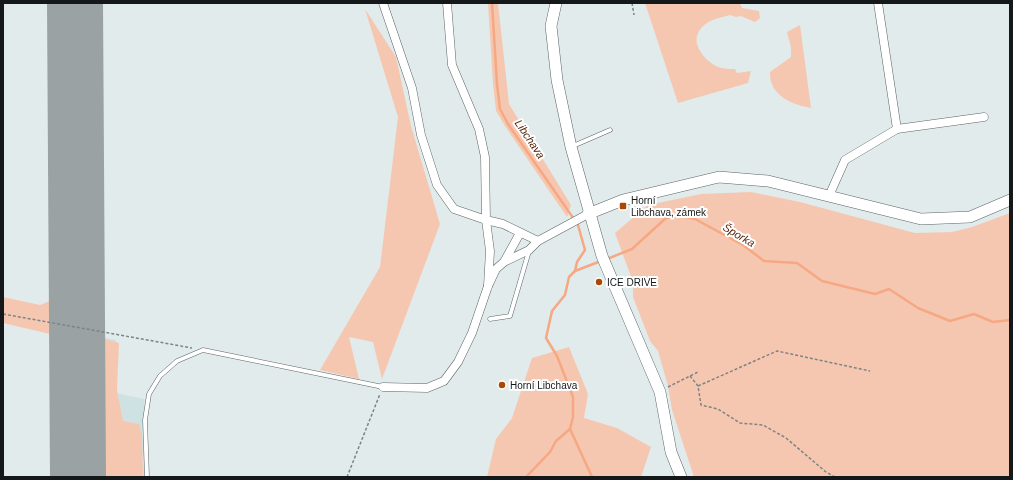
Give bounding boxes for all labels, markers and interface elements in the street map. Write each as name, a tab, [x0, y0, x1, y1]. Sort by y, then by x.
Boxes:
water label: Libchava	[513, 117, 547, 161]
place label: Horní Libchava, zámek	[631, 195, 707, 218]
marker: Horní Libchava, zámek	[618, 201, 628, 211]
water label: Šporka	[721, 221, 757, 249]
marker: ICE DRIVE	[594, 277, 604, 287]
place label: ICE DRIVE	[607, 277, 657, 288]
marker: Horní Libchava	[497, 380, 507, 390]
place label: Horní Libchava	[510, 380, 578, 391]

